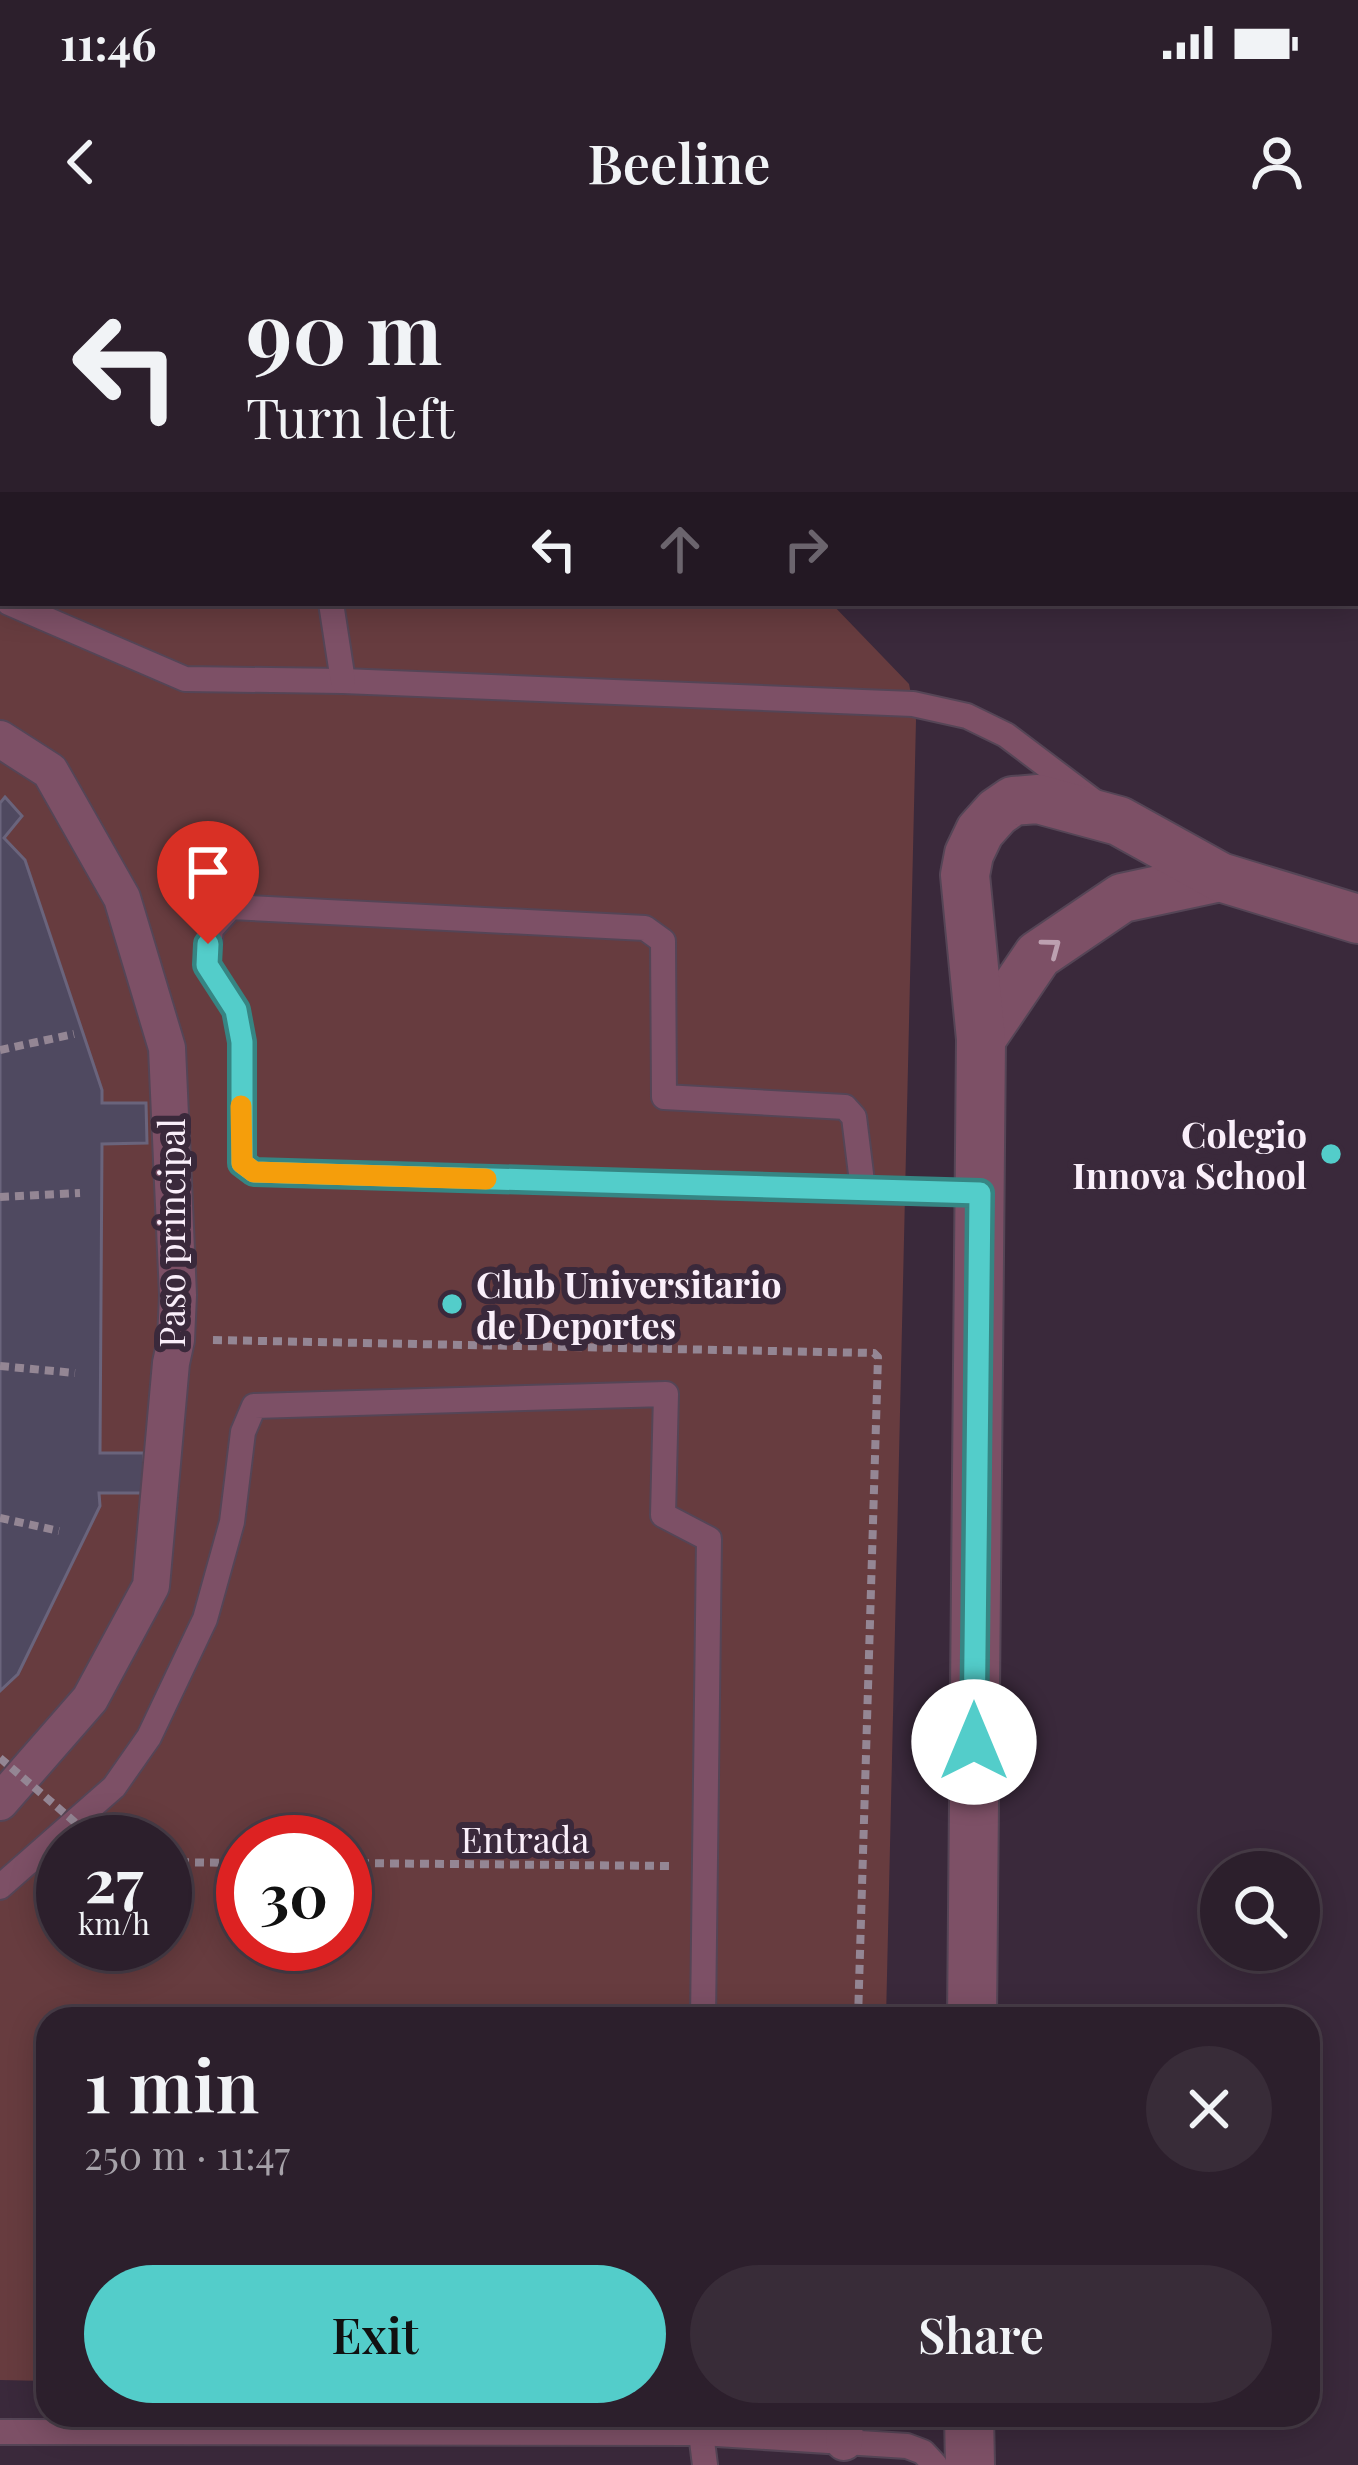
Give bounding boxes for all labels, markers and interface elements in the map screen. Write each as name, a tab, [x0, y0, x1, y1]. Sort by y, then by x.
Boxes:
text: 11:46	[60, 12, 157, 72]
text: Beeline	[587, 126, 771, 198]
icon: back	[48, 129, 114, 195]
icon: person	[1244, 129, 1310, 195]
text: 90 m	[246, 274, 442, 386]
icon: left	[48, 288, 204, 444]
text: Turn left	[246, 381, 455, 453]
icon: left	[521, 516, 587, 582]
icon: ahead	[647, 516, 713, 582]
icon: right	[773, 516, 839, 582]
pin	[157, 821, 259, 944]
icon: arrive	[175, 839, 241, 905]
one-way arrow	[1038, 939, 1060, 961]
place label: Colegio Innova School	[1072, 1109, 1307, 1198]
street label: Paso principal	[146, 1118, 194, 1348]
marker: Colegio Innova School	[1318, 1141, 1344, 1167]
place label: Club Universitario de Deportes	[476, 1259, 782, 1348]
marker: Club Universitario de Deportes	[439, 1291, 465, 1317]
position arrow	[911, 1679, 1037, 1805]
street label: Entrada	[461, 1814, 590, 1862]
speed limit sign: 30	[216, 1815, 372, 1971]
text: 27	[85, 1838, 143, 1918]
map controls	[1200, 1851, 1320, 1971]
button: search	[1200, 1851, 1320, 1971]
text: km/h	[78, 1903, 150, 1943]
text: 1 min	[84, 2035, 259, 2131]
button: close	[1146, 2046, 1272, 2172]
text: 250 m · 11:47	[84, 2128, 290, 2180]
button: Exit	[84, 2265, 666, 2403]
button: Share	[690, 2265, 1272, 2403]

